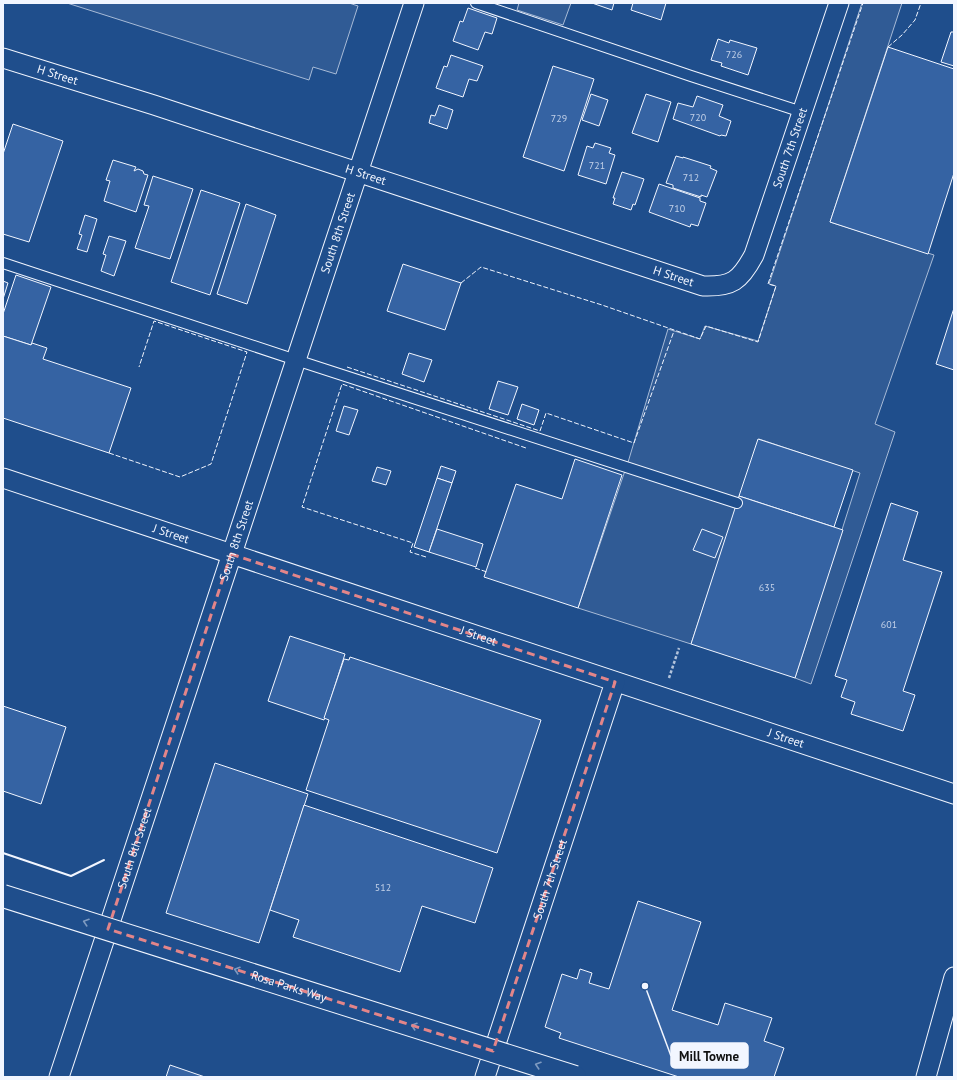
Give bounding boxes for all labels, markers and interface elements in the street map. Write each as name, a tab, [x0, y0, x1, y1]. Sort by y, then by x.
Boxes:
house number: 726	[726, 48, 742, 61]
street label: H Street	[35, 61, 80, 88]
street label: South 7th Street	[769, 106, 810, 190]
house number: 720	[690, 111, 707, 124]
house number: 729	[551, 112, 567, 125]
house number: 721	[589, 159, 605, 172]
street label: H Street	[344, 161, 388, 188]
house number: 712	[683, 171, 699, 184]
street label: South 8th Street	[317, 190, 358, 275]
house number: 710	[669, 202, 686, 215]
street label: H Street	[651, 262, 696, 289]
street label: South 8th Street	[215, 498, 256, 583]
street label: J Street	[150, 520, 191, 546]
house number: 635	[759, 581, 775, 594]
house number: 601	[881, 618, 897, 631]
street label: J Street	[458, 622, 499, 649]
street label: J Street	[765, 724, 806, 751]
street label: South 8th Street	[114, 806, 155, 890]
street label: South 7th Street	[529, 837, 570, 922]
house number: 512	[375, 881, 391, 894]
one-way arrow	[83, 918, 90, 927]
one-way arrow	[234, 966, 241, 975]
street label: Rosa Parks Way	[250, 967, 329, 1005]
one-way arrow	[411, 1022, 418, 1031]
callout: Mill Towne	[671, 1043, 748, 1068]
text: Mill Towne	[679, 1048, 739, 1065]
one-way arrow	[535, 1061, 542, 1070]

